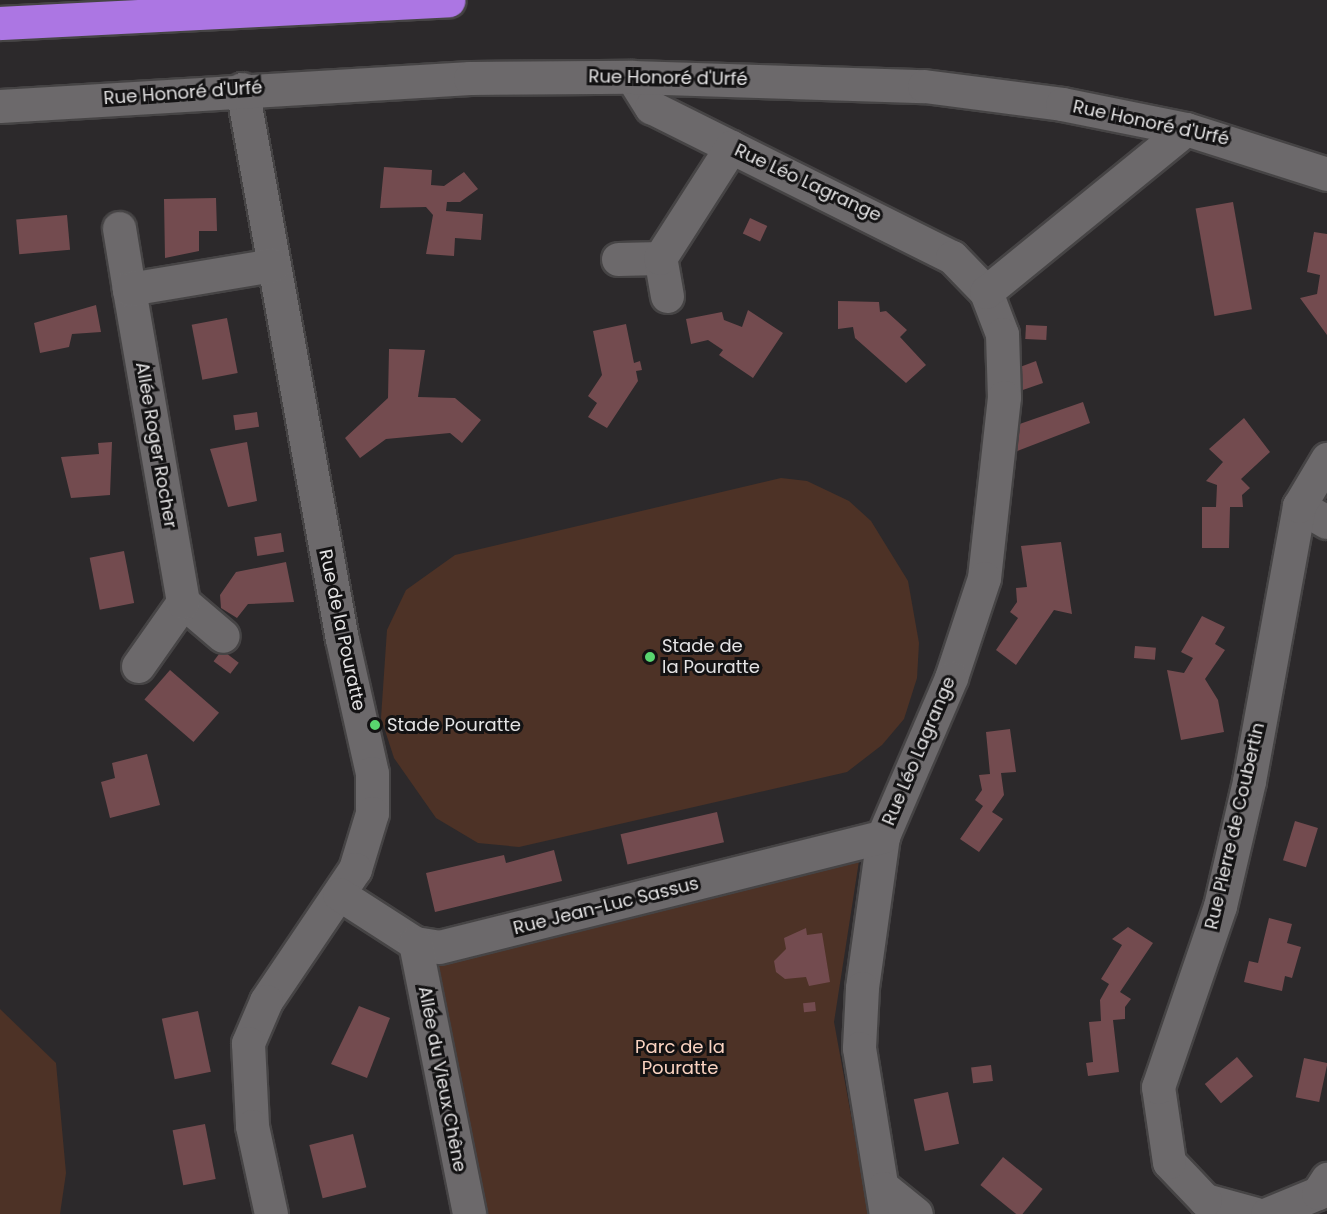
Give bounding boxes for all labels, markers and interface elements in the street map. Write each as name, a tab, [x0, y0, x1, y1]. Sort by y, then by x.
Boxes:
street label: Rue Honoré d'Urfé	[588, 66, 748, 90]
street label: Rue Honoré d'Urfé	[103, 77, 263, 109]
street label: Rue Honoré d'Urfé	[1071, 96, 1231, 150]
street label: Rue Léo Lagrange	[731, 140, 885, 226]
street label: Allée Roger Rocher	[131, 360, 181, 530]
street label: Rue de la Pouratte	[314, 547, 370, 713]
place label: Stade de la Pouratte	[662, 636, 760, 678]
marker: Stade de la Pouratte	[643, 650, 657, 664]
street label: Rue Léo Lagrange	[878, 673, 960, 829]
place label: Stade Pouratte	[387, 714, 521, 736]
marker: Stade Pouratte	[368, 718, 382, 732]
street label: Rue Pierre de Coubertin	[1201, 721, 1269, 931]
street label: Rue Jean-Luc Sassus	[511, 873, 701, 939]
street label: Allée du Vieux Chêne	[413, 984, 471, 1174]
park label: Parc de la Pouratte	[635, 1037, 725, 1080]

